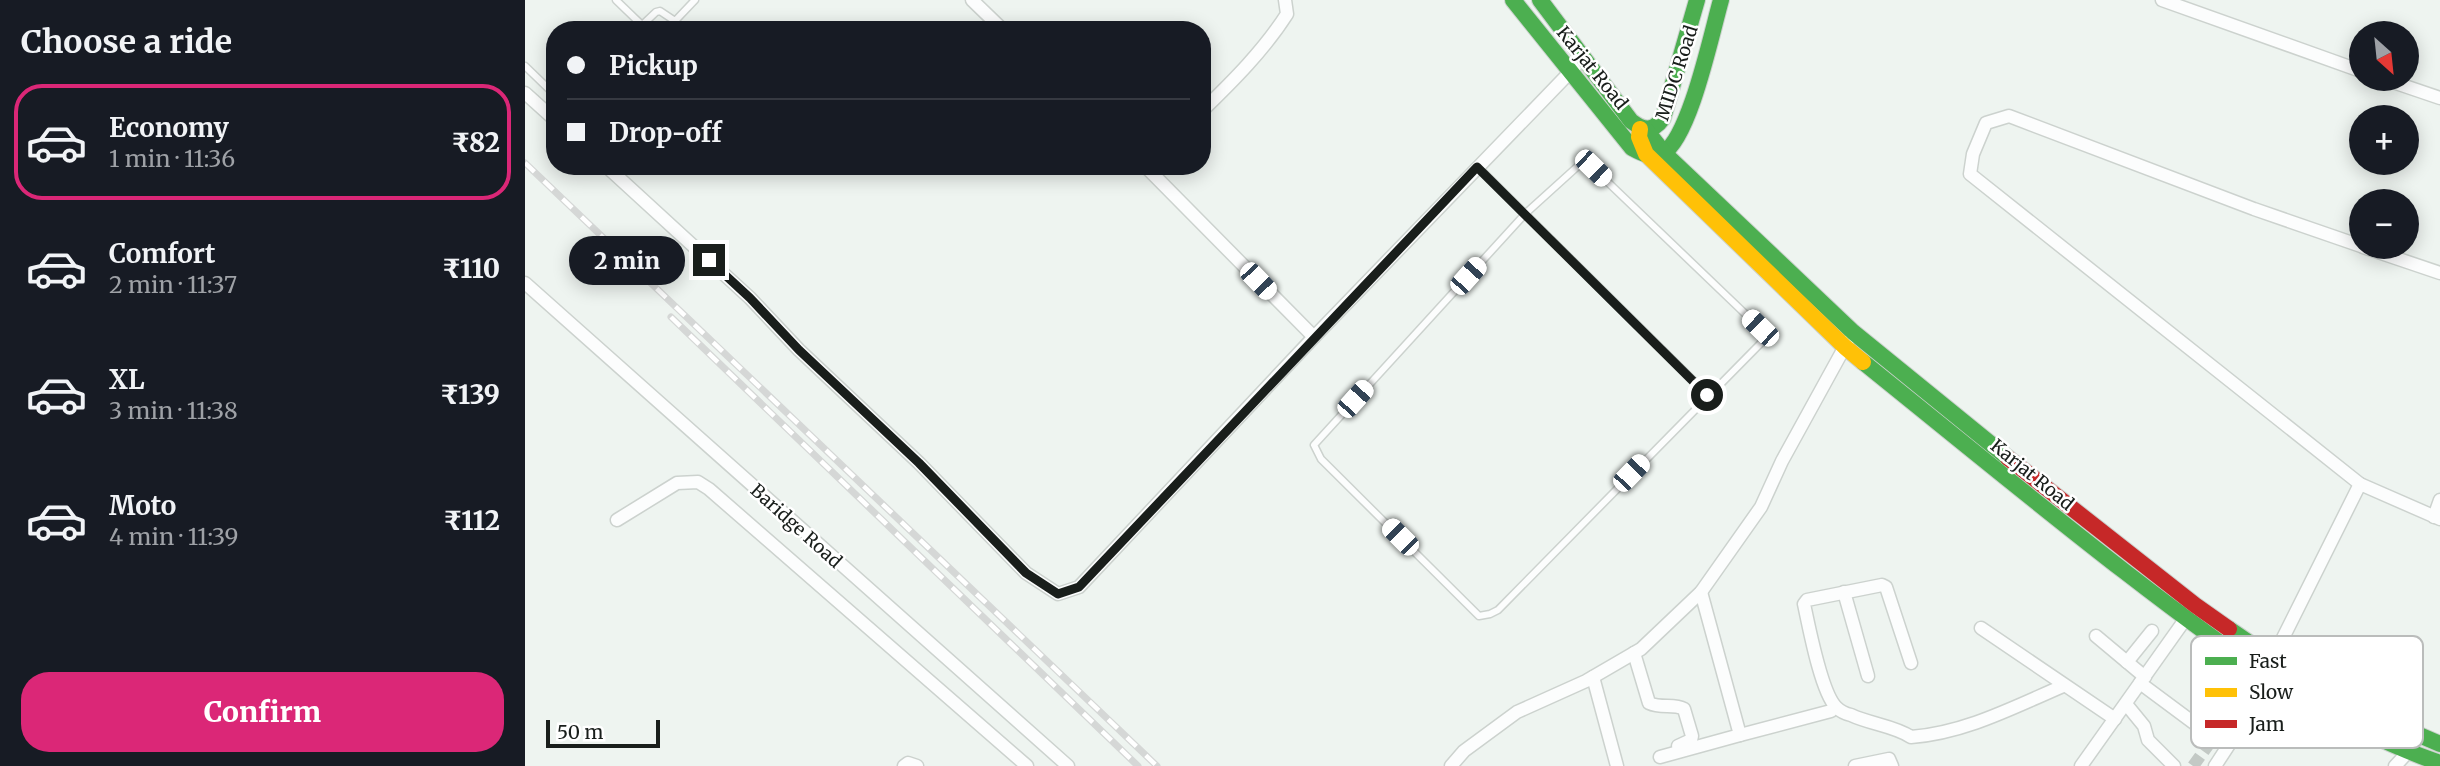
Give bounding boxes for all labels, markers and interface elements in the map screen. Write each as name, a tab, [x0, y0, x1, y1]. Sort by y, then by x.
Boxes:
street label: Karjat Road	[1552, 21, 1633, 114]
north arrow	[2349, 21, 2419, 91]
map controls	[2349, 21, 2419, 259]
text: Choose a ride	[21, 22, 232, 62]
street label: MIDC Road	[1650, 22, 1703, 123]
text: Pickup	[609, 49, 698, 82]
button: +	[2349, 105, 2419, 175]
icon: car	[25, 111, 88, 174]
text: Economy	[109, 111, 229, 144]
text: Drop-off	[609, 116, 722, 149]
text: ₹82	[451, 126, 500, 159]
text: 1 min · 11:36	[109, 144, 235, 173]
car	[1571, 146, 1616, 190]
button: −	[2349, 189, 2419, 259]
callout: 2 min	[569, 236, 685, 284]
icon: car	[25, 237, 88, 300]
text: Comfort	[109, 237, 215, 270]
route end	[693, 244, 725, 276]
text: 2 min	[594, 246, 660, 275]
text: ₹110	[442, 252, 500, 285]
car	[1447, 253, 1490, 299]
car	[1236, 259, 1281, 303]
text: 2 min · 11:37	[109, 270, 237, 299]
car	[1738, 306, 1783, 350]
icon: car	[25, 363, 88, 426]
text: XL	[109, 363, 145, 396]
car	[1334, 376, 1377, 422]
text: ₹139	[440, 378, 500, 411]
route start	[1691, 379, 1723, 411]
text: 3 min · 11:38	[109, 396, 238, 425]
street label: Karjat Road	[1986, 434, 2079, 515]
car	[1609, 451, 1654, 495]
street label: Baridge Road	[746, 479, 847, 573]
icon: car	[25, 489, 88, 552]
text: Moto	[109, 489, 176, 522]
text: ₹112	[443, 504, 500, 537]
car	[1378, 515, 1423, 559]
text: 4 min · 11:39	[109, 522, 239, 551]
legend	[2191, 636, 2423, 748]
text: Fast	[2249, 649, 2287, 673]
button: Confirm	[21, 672, 504, 752]
text: Slow	[2249, 680, 2294, 704]
text: Jam	[2248, 712, 2285, 736]
scale bar	[546, 717, 660, 749]
text: 50 m	[557, 720, 603, 744]

